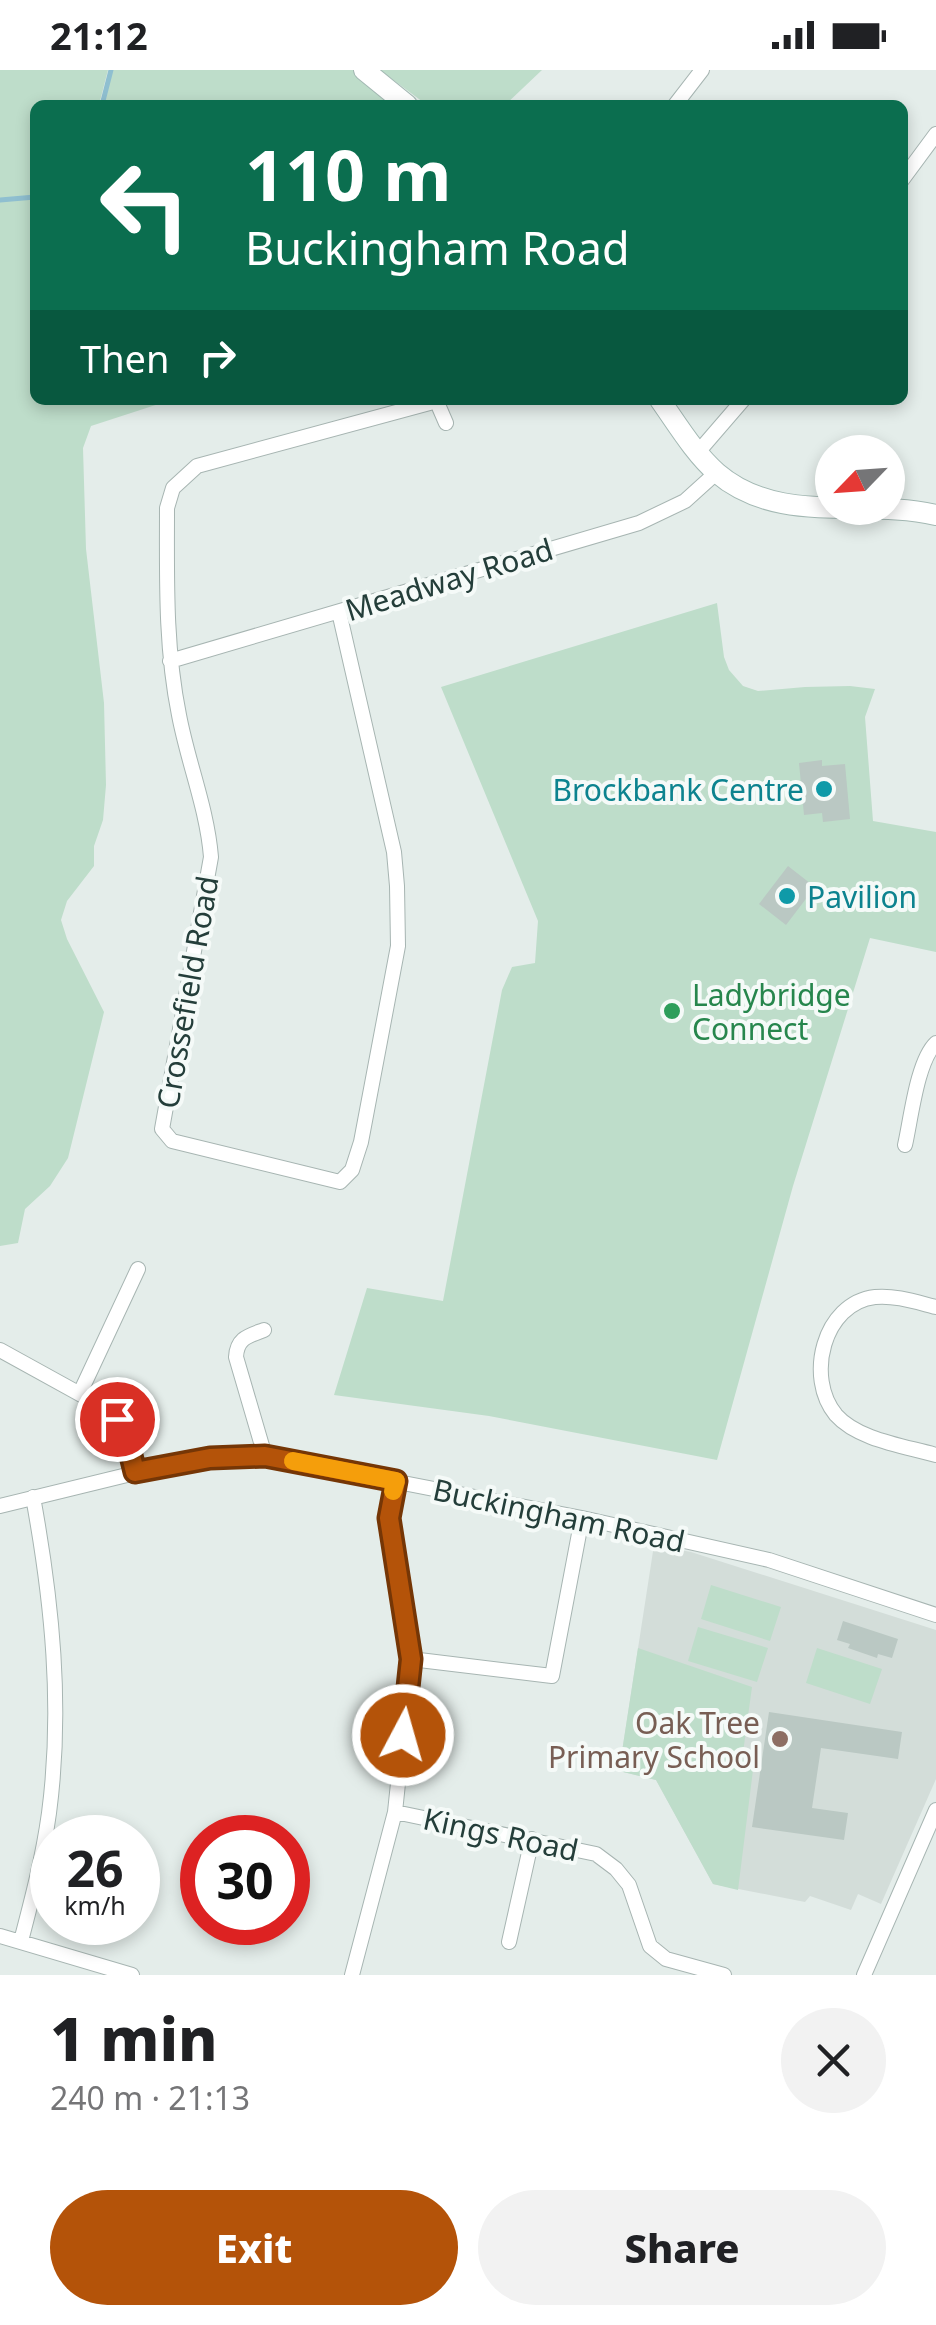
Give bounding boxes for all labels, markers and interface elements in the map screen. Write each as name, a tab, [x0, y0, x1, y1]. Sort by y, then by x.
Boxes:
text: 21:12	[50, 9, 148, 61]
text: 110 m	[245, 126, 452, 222]
icon: left	[80, 140, 210, 270]
text: Buckingham Road	[245, 217, 630, 278]
icon: right	[190, 330, 245, 385]
text: Then	[80, 332, 170, 384]
north arrow	[815, 435, 905, 525]
map controls	[815, 435, 905, 525]
street label: Meadway Road	[340, 528, 558, 630]
place label: Brockbank Centre	[553, 769, 804, 810]
marker: Brockbank Centre	[813, 778, 835, 800]
street label: Crossefield Road	[146, 872, 228, 1112]
place label: Pavilion	[807, 876, 917, 917]
marker: Pavilion	[776, 885, 798, 907]
place label: Ladybridge Connect	[692, 974, 851, 1049]
marker: Ladybridge Connect	[661, 1000, 683, 1022]
pin	[75, 1377, 160, 1462]
icon: arrive	[90, 1392, 145, 1447]
street label: Buckingham Road	[429, 1468, 689, 1562]
position arrow	[351, 1683, 455, 1787]
place label: Oak Tree Primary School	[548, 1702, 760, 1777]
marker: Oak Tree Primary School	[769, 1728, 791, 1750]
street label: Kings Road	[420, 1798, 582, 1870]
speed limit sign: 30	[180, 1815, 310, 1945]
text: 26	[66, 1834, 124, 1902]
text: km/h	[64, 1888, 126, 1922]
text: 1 min	[50, 1997, 218, 2079]
button: close	[781, 2008, 886, 2113]
text: 240 m · 21:13	[50, 2076, 250, 2119]
button: Exit	[50, 2190, 458, 2305]
button: Share	[478, 2190, 886, 2305]

